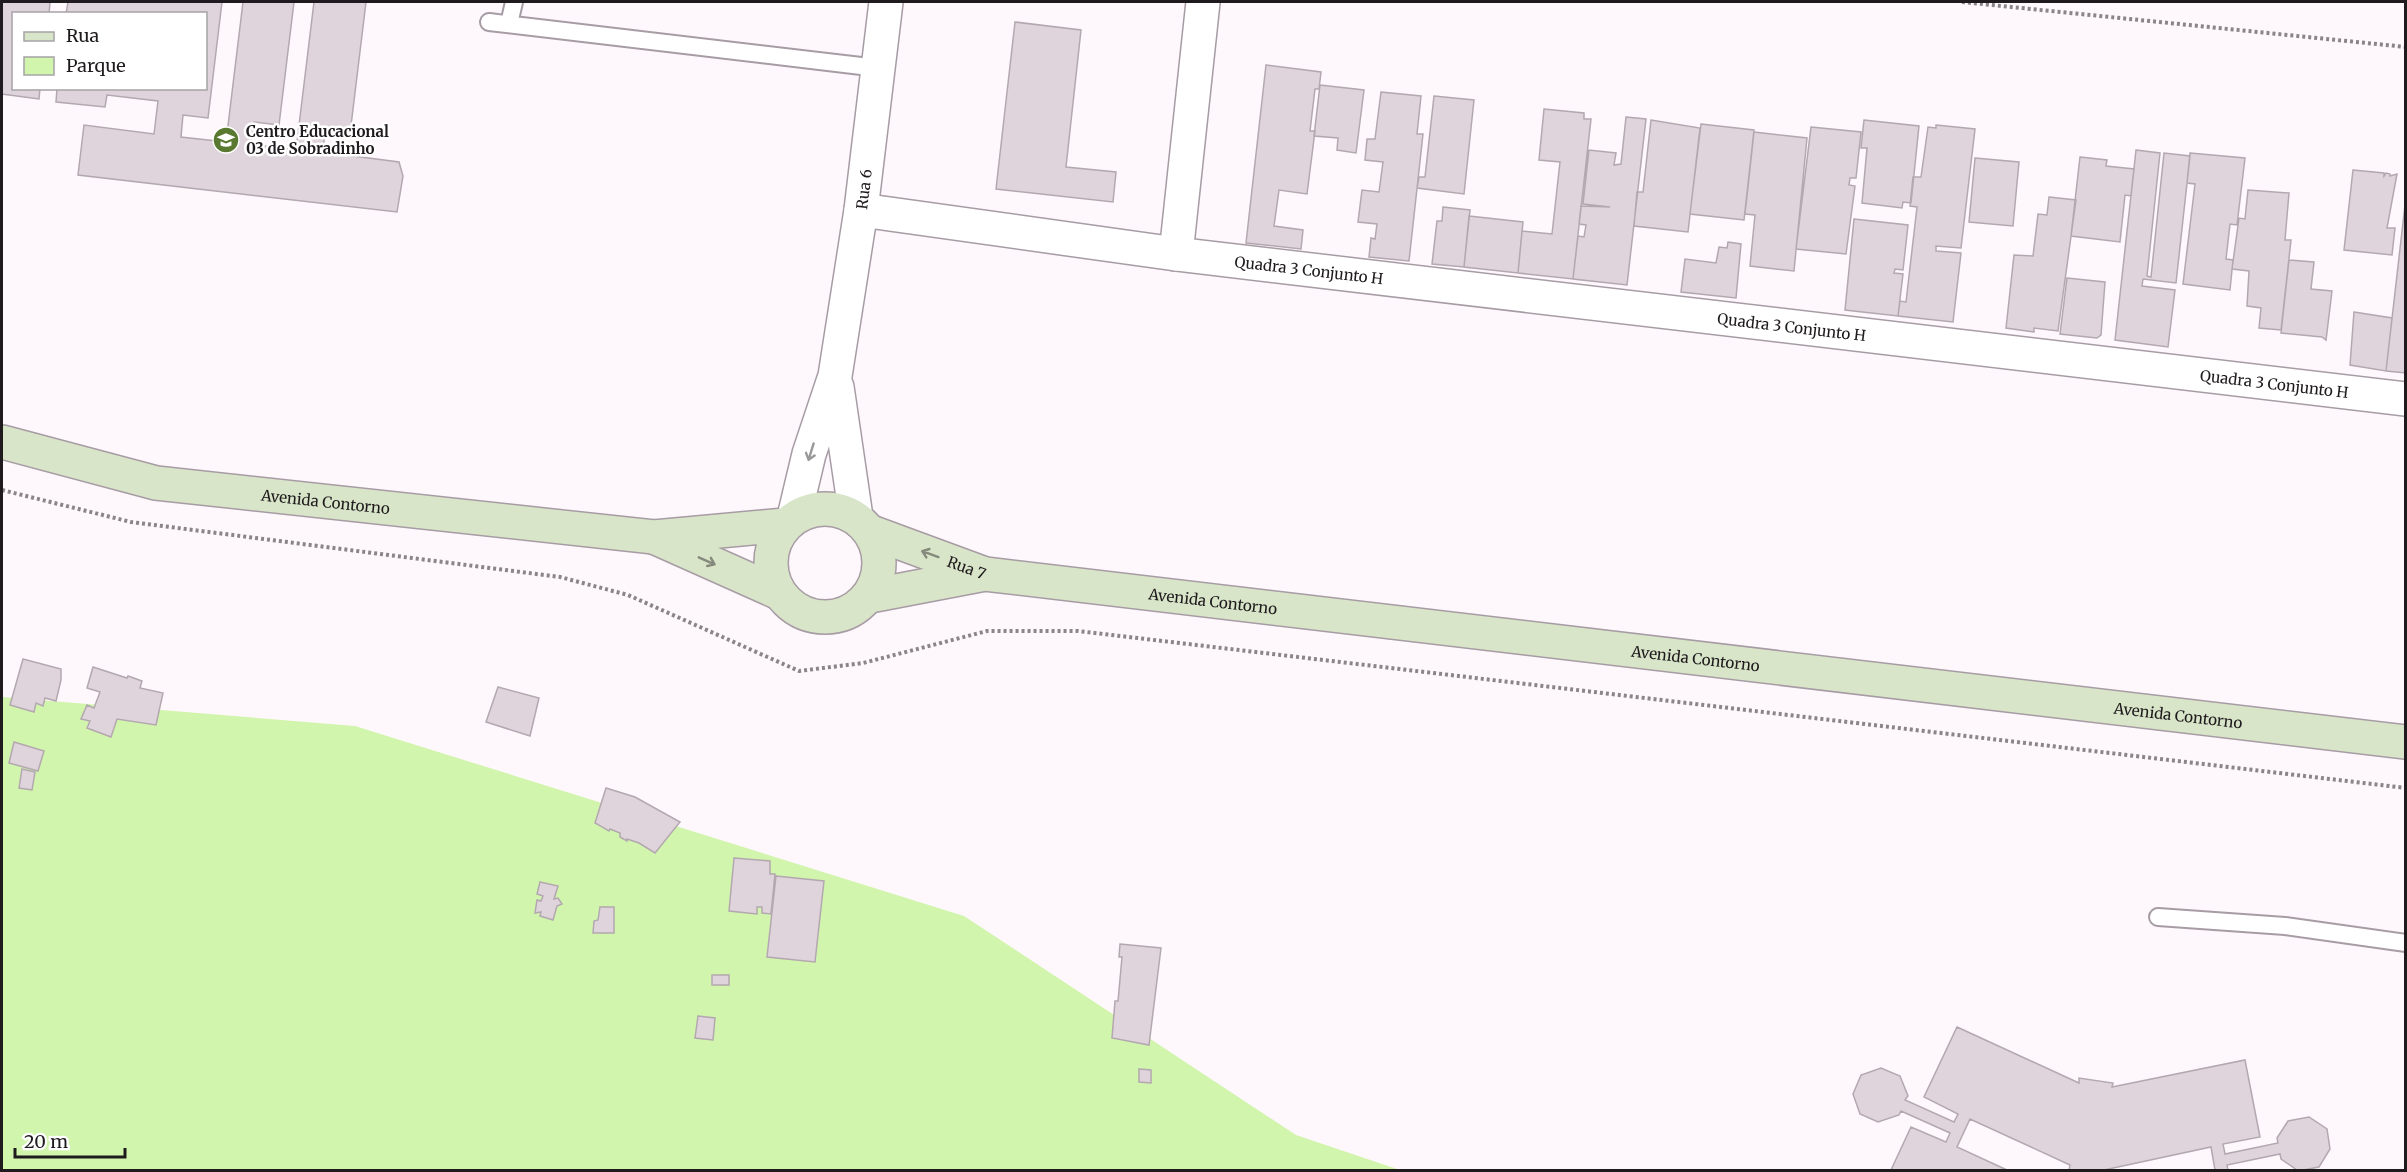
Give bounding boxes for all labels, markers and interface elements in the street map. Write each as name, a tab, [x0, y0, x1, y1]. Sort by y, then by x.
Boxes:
legend	[12, 12, 207, 90]
text: Rua	[66, 24, 100, 47]
text: Parque	[66, 54, 126, 77]
place label: Centro Educacional 03 de Sobradinho	[246, 122, 389, 158]
school or university icon: Centro Educacional 03 de Sobradinho	[211, 125, 241, 155]
street label: Rua 6	[852, 168, 875, 210]
street label: Quadra 3 Conjunto H	[1234, 251, 1384, 288]
street label: Quadra 3 Conjunto H	[1716, 308, 1867, 345]
street label: Quadra 3 Conjunto H	[2199, 365, 2350, 402]
one-way arrow	[805, 442, 816, 461]
street label: Avenida Contorno	[259, 485, 391, 518]
one-way arrow	[921, 548, 940, 559]
street label: Rua 7	[945, 551, 989, 583]
one-way arrow	[698, 556, 716, 567]
street label: Avenida Contorno	[1147, 584, 1278, 618]
street label: Avenida Contorno	[1629, 641, 1761, 675]
street label: Avenida Contorno	[2112, 698, 2244, 732]
scale bar	[15, 1121, 124, 1159]
text: 20 m	[24, 1130, 68, 1153]

